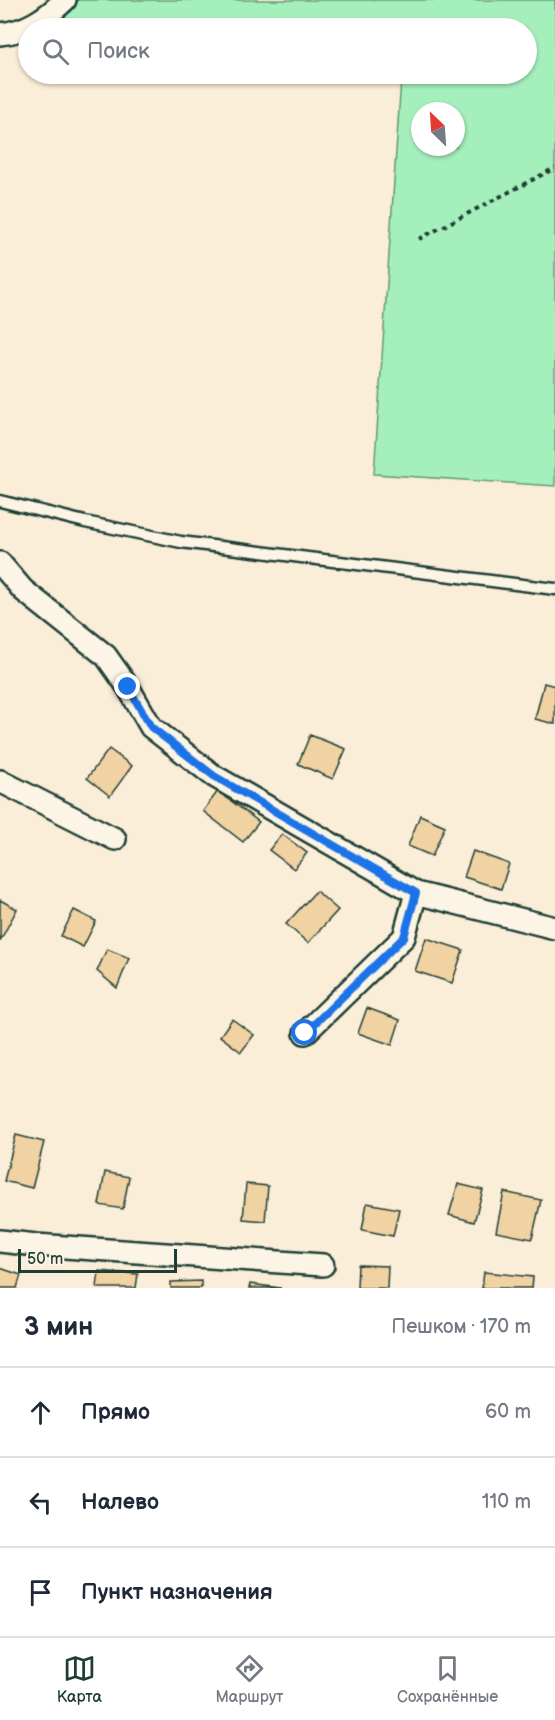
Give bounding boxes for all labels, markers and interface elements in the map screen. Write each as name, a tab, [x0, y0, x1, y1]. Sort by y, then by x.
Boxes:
search box	[18, 18, 537, 84]
icon: search	[39, 35, 72, 68]
text: Поиск	[87, 38, 150, 65]
north arrow	[411, 102, 465, 156]
route end	[114, 673, 140, 699]
route start	[291, 1019, 317, 1045]
scale bar	[18, 1246, 177, 1274]
text: 50 m	[27, 1250, 63, 1269]
text: 3 мин	[24, 1312, 93, 1343]
text: Пешком · 170 m	[391, 1315, 531, 1339]
icon: ahead	[24, 1396, 57, 1429]
text: Прямо	[81, 1399, 150, 1426]
text: 60 m	[485, 1400, 531, 1424]
icon: left	[24, 1486, 57, 1519]
text: Налево	[81, 1489, 159, 1516]
text: 110 m	[482, 1490, 531, 1514]
icon: arrive	[24, 1576, 57, 1609]
text: Пункт назначения	[81, 1579, 273, 1606]
tab: Карта	[57, 1652, 102, 1707]
tab: Маршрут	[215, 1652, 284, 1707]
tab: Сохранённые	[397, 1652, 498, 1707]

